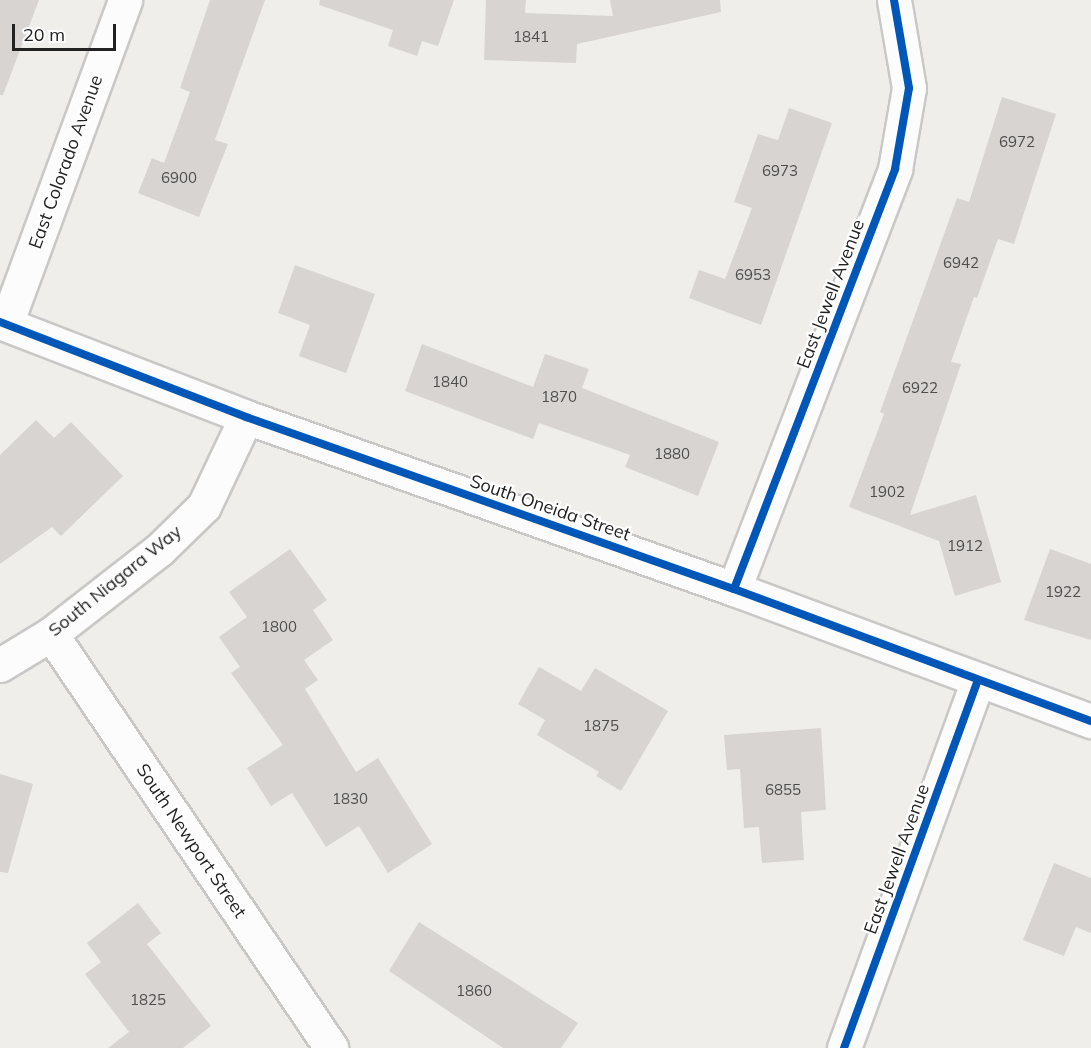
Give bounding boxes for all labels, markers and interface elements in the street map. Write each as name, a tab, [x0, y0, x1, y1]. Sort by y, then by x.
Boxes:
scale bar	[15, 12, 118, 50]
text: 20 m	[23, 23, 65, 46]
house number: 1841	[513, 28, 549, 46]
street label: East Colorado Avenue	[25, 72, 107, 252]
house number: 6972	[999, 133, 1035, 151]
house number: 6973	[762, 162, 798, 180]
house number: 6900	[161, 169, 197, 187]
street label: East Jewell Avenue	[793, 216, 869, 372]
house number: 6942	[943, 254, 979, 272]
house number: 6953	[735, 266, 771, 284]
house number: 1840	[432, 373, 468, 391]
house number: 6922	[902, 379, 938, 397]
house number: 1870	[541, 388, 577, 406]
house number: 1880	[654, 445, 690, 463]
street label: South Oneida Street	[467, 470, 633, 546]
house number: 1902	[869, 483, 905, 501]
street label: South Niagara Way	[44, 521, 186, 641]
house number: 1912	[947, 537, 983, 555]
house number: 1922	[1045, 583, 1081, 601]
house number: 1800	[261, 618, 297, 636]
house number: 1875	[583, 717, 619, 735]
street label: South Newport Street	[131, 760, 251, 922]
house number: 6855	[765, 781, 801, 799]
street label: East Jewell Avenue	[860, 781, 934, 937]
house number: 1830	[332, 790, 368, 808]
house number: 1860	[456, 982, 492, 1000]
house number: 1825	[130, 991, 166, 1009]

